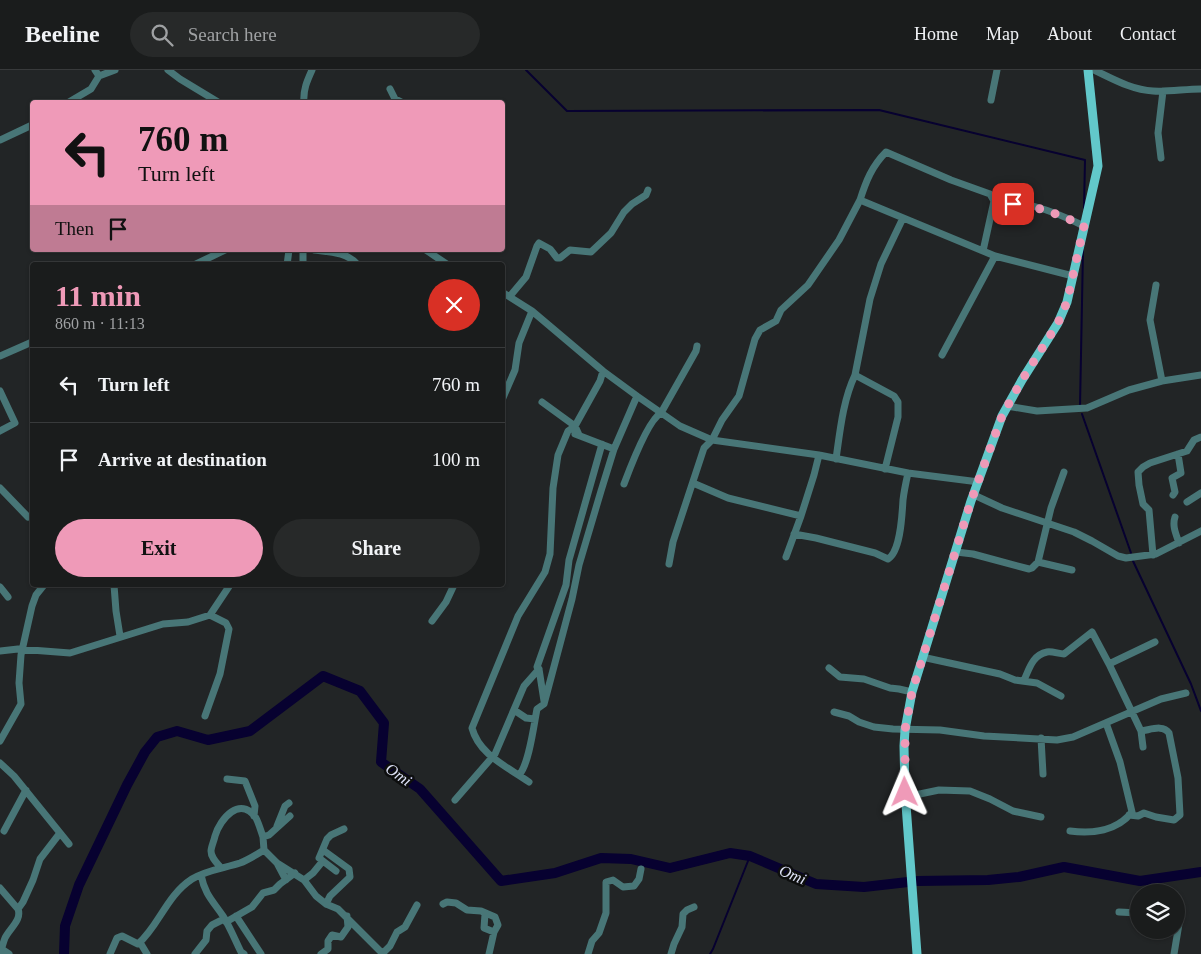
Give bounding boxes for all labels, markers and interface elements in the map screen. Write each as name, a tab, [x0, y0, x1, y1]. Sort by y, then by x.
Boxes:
search box	[130, 12, 480, 57]
text: Beeline	[25, 21, 100, 47]
icon: search	[148, 21, 176, 49]
text: Search here	[188, 24, 277, 45]
text: Home	[914, 24, 958, 44]
text: Map	[986, 24, 1019, 44]
text: About	[1047, 24, 1092, 44]
text: Contact	[1120, 24, 1176, 44]
icon: left	[55, 120, 120, 185]
text: 760 m	[138, 120, 228, 159]
text: Turn left	[138, 161, 215, 186]
pin	[992, 183, 1034, 225]
icon: arrive	[999, 190, 1027, 218]
icon: arrive	[104, 215, 132, 243]
text: Then	[55, 218, 94, 239]
text: 11 min	[55, 279, 141, 312]
button: close	[428, 279, 480, 331]
text: 860 m · 11:13	[55, 315, 145, 332]
icon: left	[55, 371, 83, 399]
text: Turn left	[98, 374, 170, 395]
text: 760 m	[432, 374, 480, 395]
icon: arrive	[55, 446, 83, 474]
text: Arrive at destination	[98, 449, 267, 470]
text: 100 m	[432, 449, 480, 470]
button: Exit	[55, 519, 263, 577]
button: Share	[273, 519, 480, 577]
water label: Omi	[383, 760, 415, 789]
position arrow	[878, 765, 930, 817]
water label: Omi	[777, 861, 809, 888]
map controls	[1130, 884, 1185, 939]
button: layers	[1130, 884, 1185, 939]

